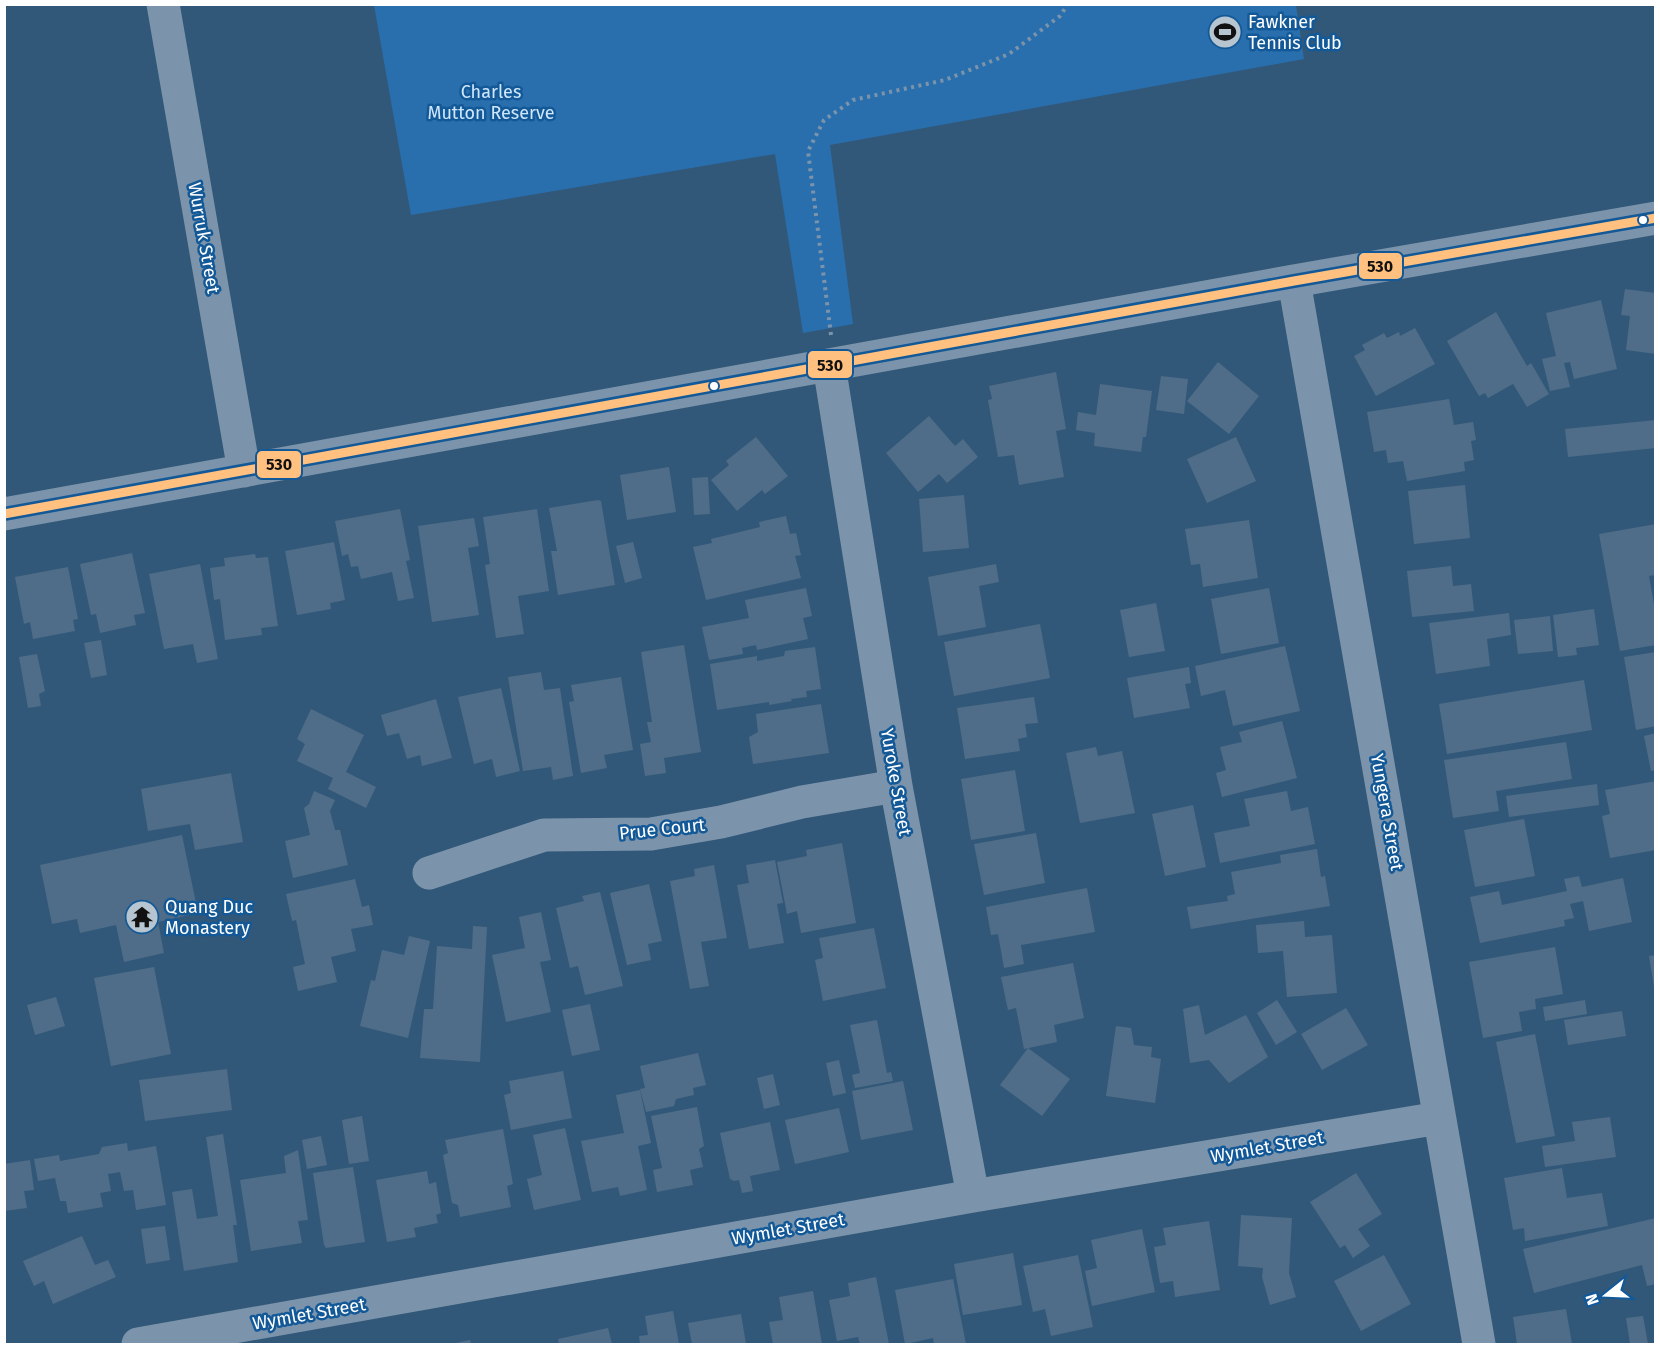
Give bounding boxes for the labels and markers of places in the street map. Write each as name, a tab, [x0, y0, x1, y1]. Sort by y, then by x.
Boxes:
place label: Fawkner Tennis Club	[1248, 11, 1342, 54]
sports icon: Fawkner Tennis Club	[1207, 14, 1243, 50]
unlabelled marker	[1637, 214, 1649, 226]
unlabelled marker	[708, 380, 720, 392]
place label: Quang Duc Monastery	[165, 896, 253, 939]
temple icon: Quang Duc Monastery	[124, 899, 160, 935]

